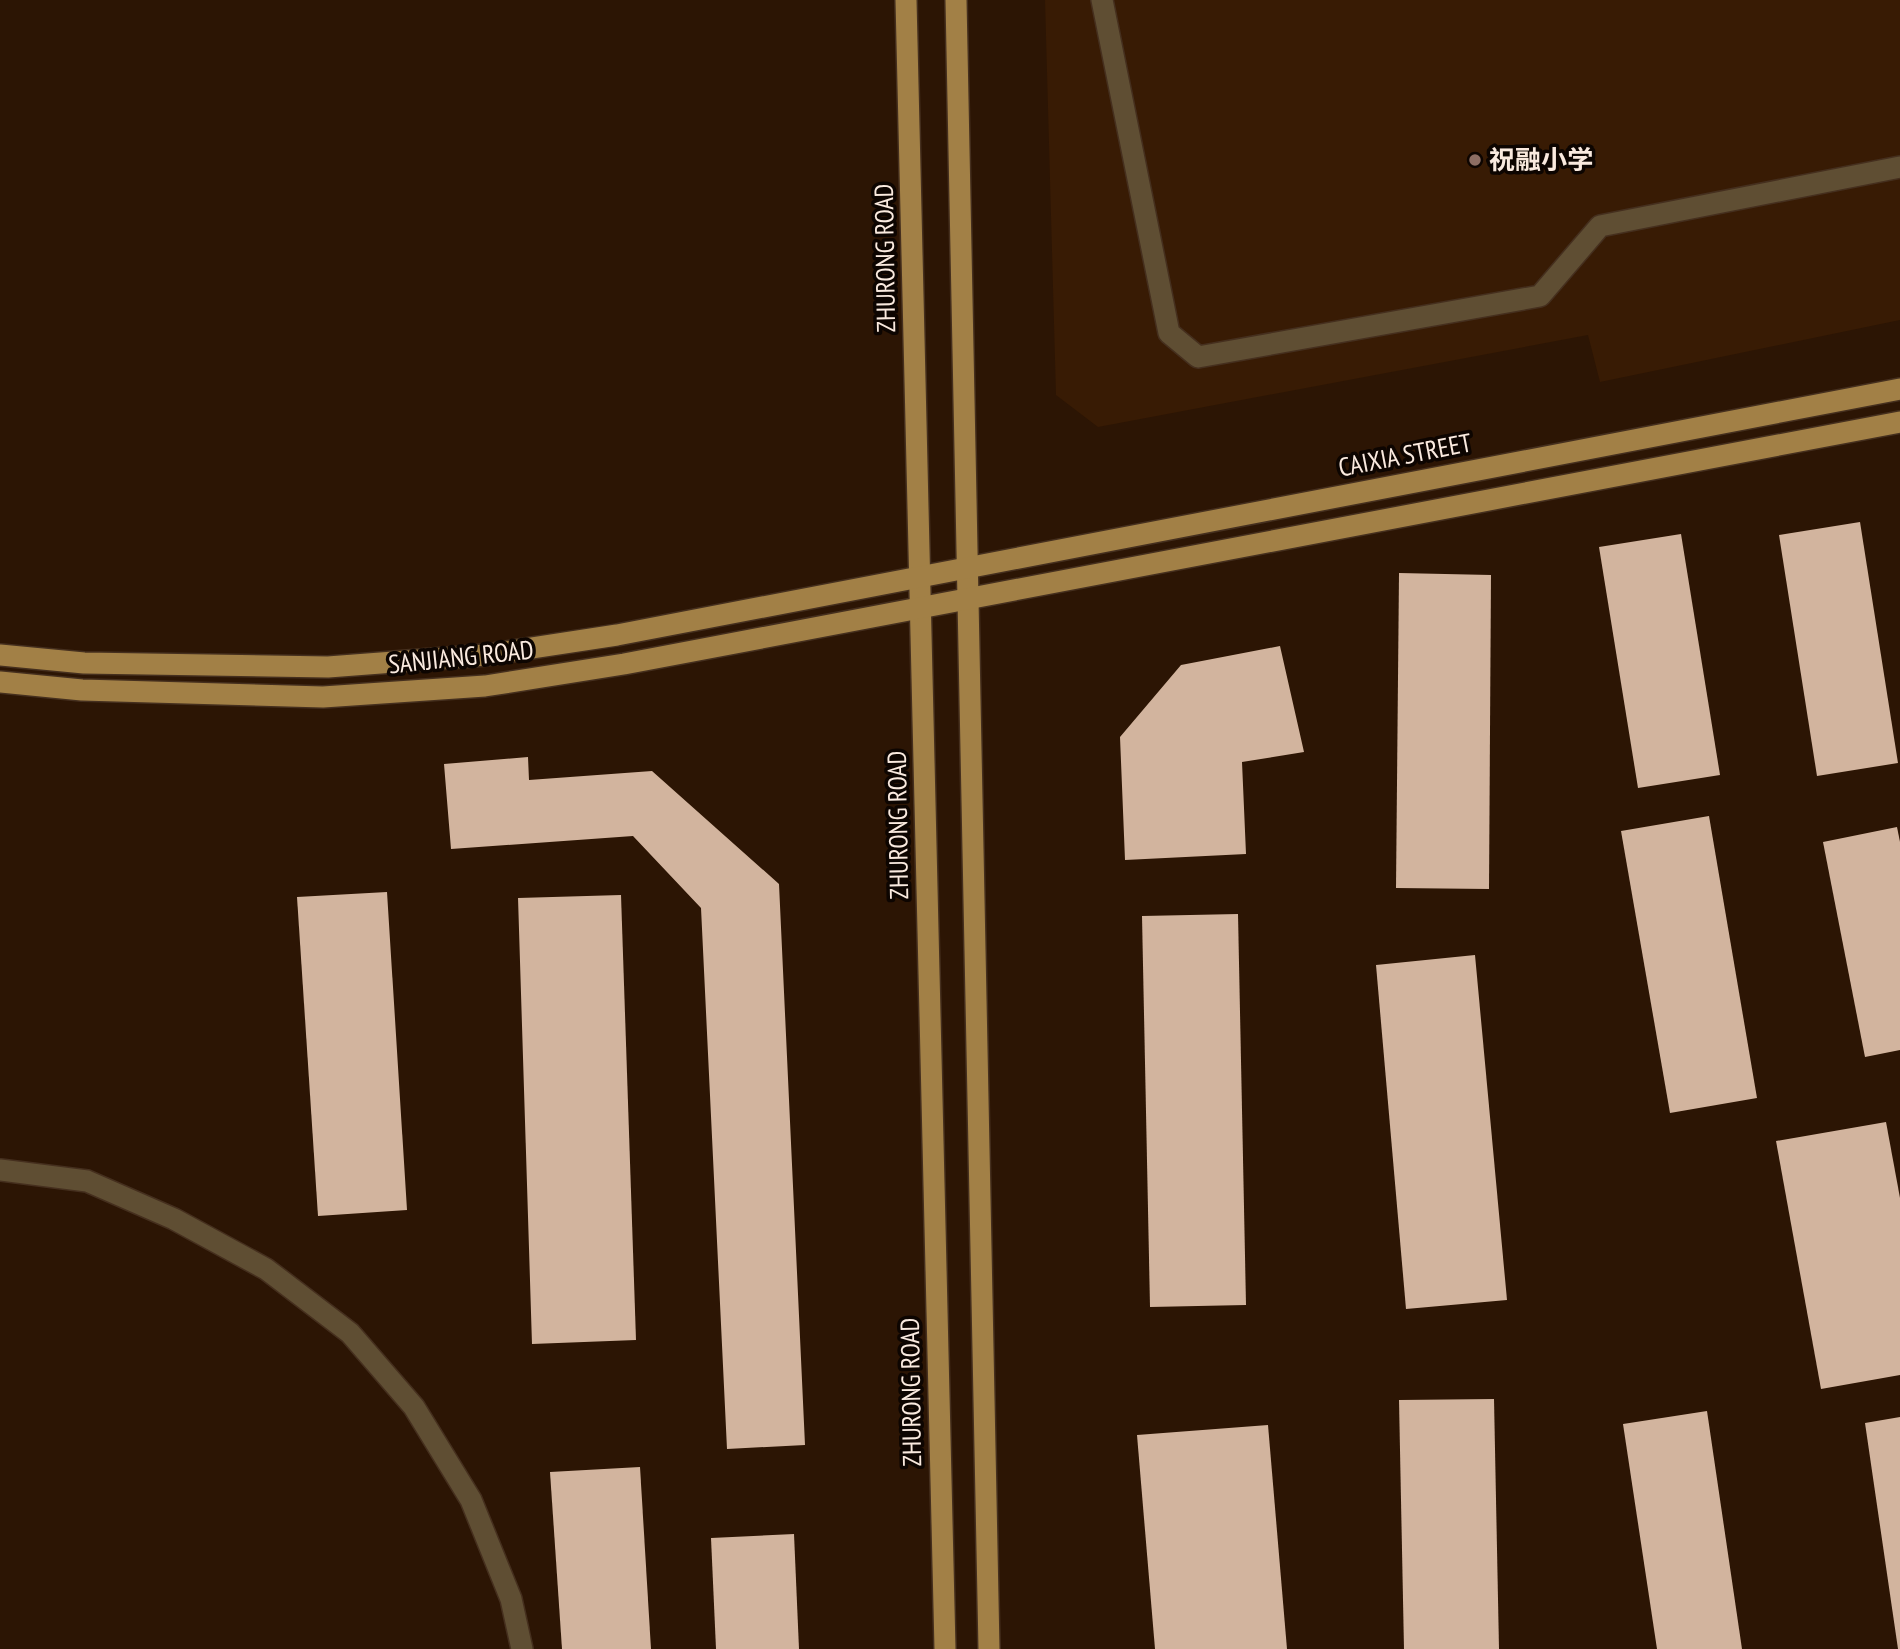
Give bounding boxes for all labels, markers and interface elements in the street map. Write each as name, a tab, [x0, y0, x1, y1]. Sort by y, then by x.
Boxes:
place label: 祝融小学	[1489, 143, 1593, 176]
marker: 祝融小学	[1467, 152, 1483, 168]
street label: ZHURONG ROAD	[867, 183, 902, 333]
street label: CAIXIA STREET	[1336, 425, 1475, 484]
street label: SANJIANG ROAD	[387, 632, 535, 681]
street label: ZHURONG ROAD	[880, 750, 915, 900]
street label: ZHURONG ROAD	[893, 1317, 928, 1467]

